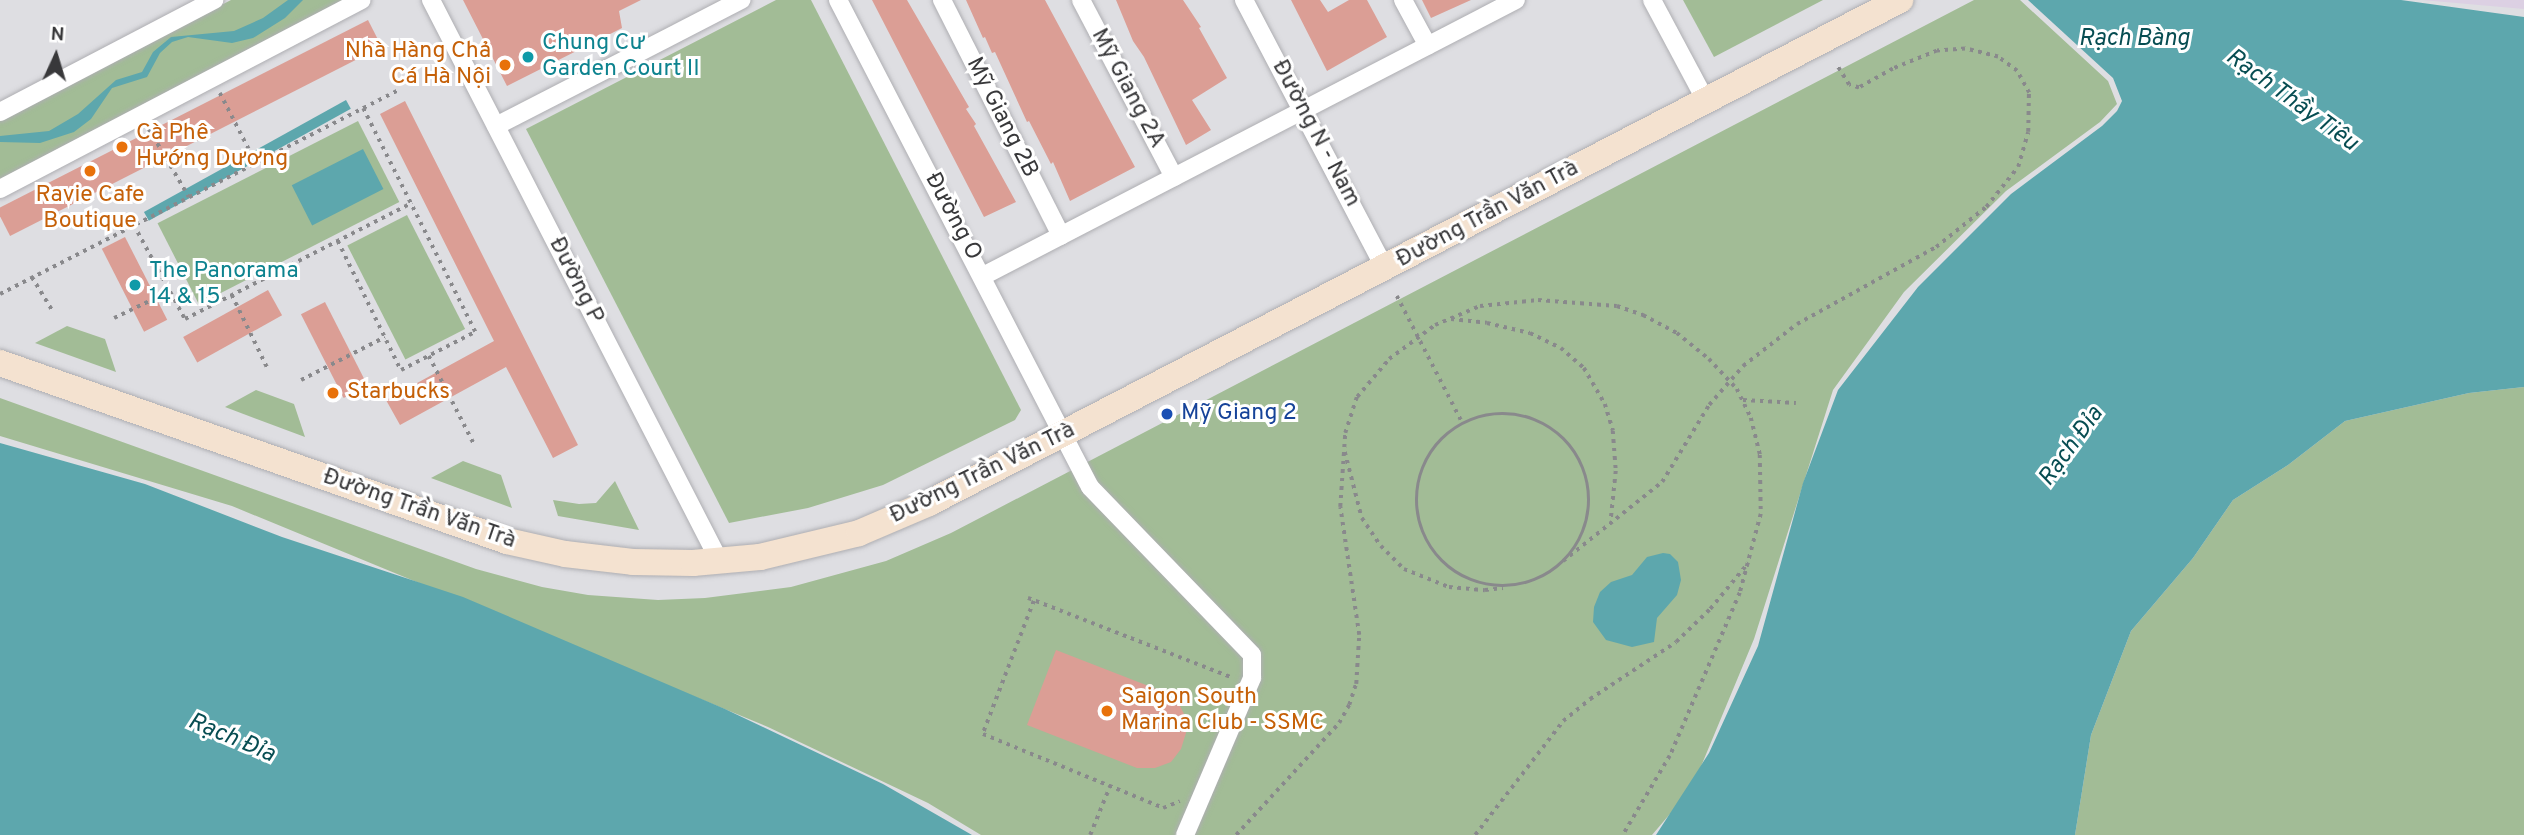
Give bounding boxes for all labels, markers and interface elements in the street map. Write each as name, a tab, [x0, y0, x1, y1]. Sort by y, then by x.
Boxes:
north arrow	[21, 21, 91, 91]
text: N	[50, 23, 65, 47]
street label: Mỹ Giang 2A	[1084, 24, 1170, 154]
water label: Rạch Bàng	[2078, 26, 2190, 54]
place label: Chung Cư Garden Court II	[542, 30, 700, 84]
place label: Nhà Hàng Chả Cá Hà Nội	[345, 38, 491, 92]
water label: Rạch Thầy Tiêu	[2218, 43, 2364, 159]
marker: Chung Cư Garden Court II	[520, 49, 536, 65]
street label: Mỹ Giang 2B	[959, 53, 1043, 183]
street label: Đường N - Nam	[1265, 56, 1365, 212]
marker: Nhà Hàng Chả Cá Hà Nội	[497, 57, 513, 73]
place label: Cà Phê Hướng Dương	[136, 120, 288, 174]
marker: Cà Phê Hướng Dương	[114, 139, 130, 155]
street label: Đường Trần Văn Trà	[1391, 155, 1585, 275]
marker: Ravie Cafe Boutique	[82, 163, 98, 179]
street label: Đường O	[917, 168, 987, 266]
place label: Ravie Cafe Boutique	[36, 182, 144, 236]
street label: Đường P	[542, 233, 608, 329]
place label: The Panorama 14 & 15	[149, 258, 298, 312]
marker: The Panorama 14 & 15	[127, 277, 143, 293]
place label: Starbucks	[347, 379, 450, 407]
marker: Starbucks	[325, 385, 341, 401]
place label: Mỹ Giang 2	[1181, 400, 1297, 428]
water label: Rạch Đỉa	[2033, 401, 2111, 493]
marker: Mỹ Giang 2	[1159, 406, 1175, 422]
street label: Đường Trần Văn Trà	[885, 417, 1081, 531]
street label: Đường Trần Văn Trà	[318, 464, 520, 556]
place label: Saigon South Marina Club - SSMC	[1121, 684, 1324, 738]
marker: Saigon South Marina Club - SSMC	[1099, 703, 1115, 719]
water label: Rạch Đỉa	[183, 708, 279, 770]

